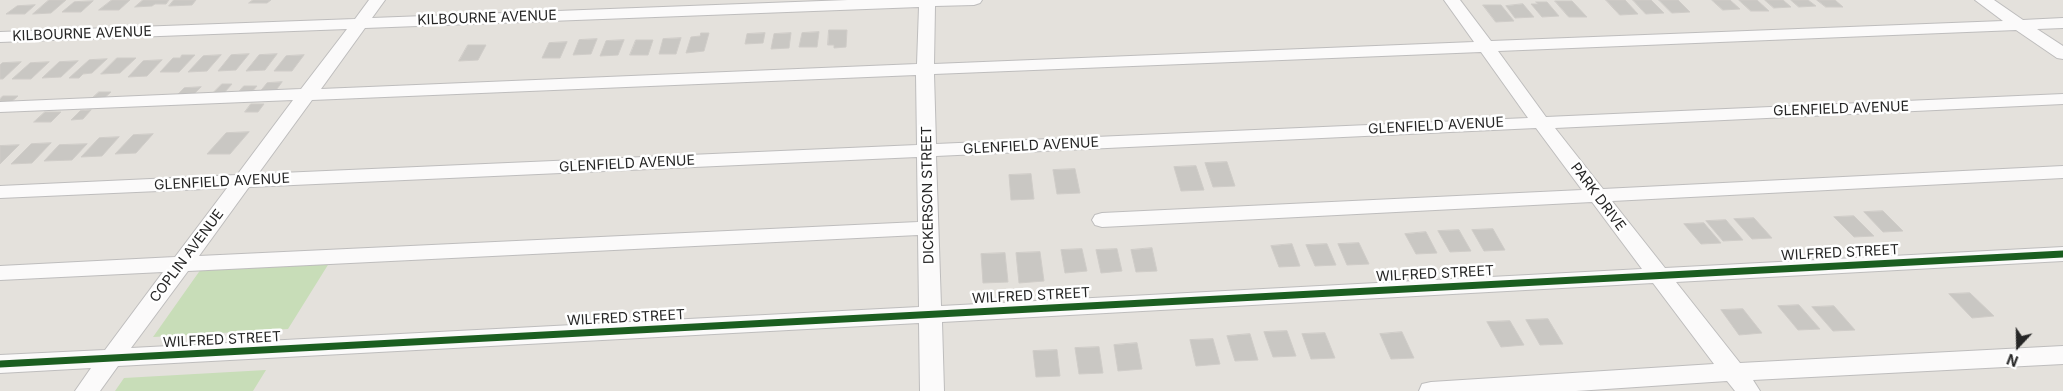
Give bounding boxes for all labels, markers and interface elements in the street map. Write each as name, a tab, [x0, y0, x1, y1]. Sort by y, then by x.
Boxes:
street label: KILBOURNE AVENUE	[417, 7, 557, 29]
street label: KILBOURNE AVENUE	[12, 23, 152, 45]
street label: GLENFIELD AVENUE	[1773, 98, 1909, 120]
street label: GLENFIELD AVENUE	[1368, 114, 1504, 138]
street label: DICKERSON STREET	[918, 126, 938, 264]
street label: GLENFIELD AVENUE	[963, 134, 1099, 158]
street label: GLENFIELD AVENUE	[559, 152, 695, 176]
street label: PARK DRIVE	[1567, 160, 1629, 234]
street label: GLENFIELD AVENUE	[154, 170, 290, 194]
street label: COPLIN AVENUE	[147, 206, 227, 306]
street label: WILFRED STREET	[1781, 242, 1899, 264]
street label: WILFRED STREET	[1376, 263, 1494, 285]
street label: WILFRED STREET	[972, 285, 1090, 307]
street label: WILFRED STREET	[567, 307, 685, 329]
north arrow	[1993, 321, 2043, 371]
street label: WILFRED STREET	[163, 329, 281, 351]
text: N	[2004, 351, 2020, 370]

